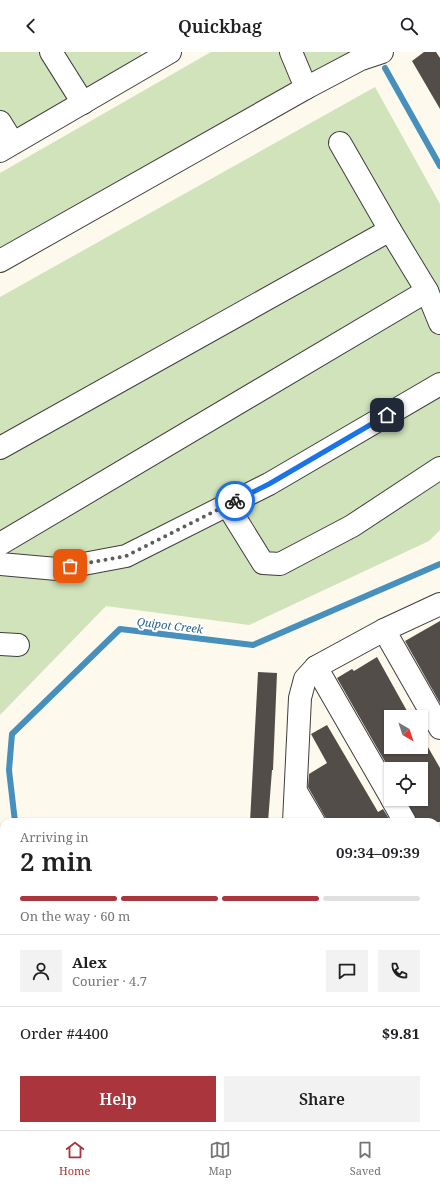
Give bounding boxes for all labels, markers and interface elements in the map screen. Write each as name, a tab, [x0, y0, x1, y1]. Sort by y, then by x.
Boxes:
text: Quickbag	[178, 14, 262, 38]
icon: back	[20, 15, 42, 37]
icon: search	[398, 15, 420, 37]
pin	[370, 398, 404, 432]
icon: home	[376, 404, 398, 426]
courier	[215, 481, 255, 521]
icon: bike	[224, 490, 246, 512]
pin	[53, 549, 87, 583]
icon: bag	[59, 555, 81, 577]
water label: Quipot Creek	[136, 613, 205, 637]
north arrow	[384, 710, 428, 754]
map controls	[384, 710, 428, 806]
button: locate	[384, 762, 428, 806]
text: Arriving in	[20, 828, 89, 846]
text: 09:34–09:39	[336, 842, 420, 862]
text: 2 min	[20, 843, 93, 879]
text: On the way · 60 m	[20, 907, 130, 925]
button: person	[20, 950, 62, 992]
button: chat	[326, 950, 368, 992]
button: phone	[378, 950, 420, 992]
text: Alex	[72, 952, 107, 972]
text: Courier · 4.7	[72, 972, 147, 990]
text: Order #4400	[20, 1023, 108, 1043]
text: $9.81	[382, 1023, 420, 1043]
button: Help	[20, 1076, 216, 1122]
button: Share	[224, 1076, 420, 1122]
tab: Home	[59, 1139, 90, 1178]
tab: Map	[208, 1139, 232, 1178]
tab: Saved	[350, 1139, 381, 1178]

